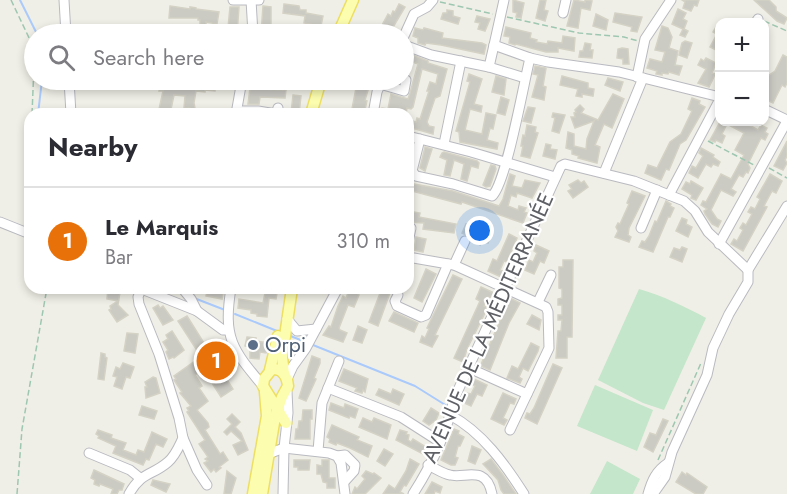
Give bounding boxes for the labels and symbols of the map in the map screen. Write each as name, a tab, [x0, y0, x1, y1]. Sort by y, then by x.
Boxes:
street label: AVENUE DE LA MÉDITERRANÉE	[415, 188, 561, 468]
your location	[465, 216, 494, 245]
place label: Orpi	[265, 330, 306, 360]
pin: 1	[196, 338, 236, 384]
marker: Orpi	[246, 338, 260, 352]

